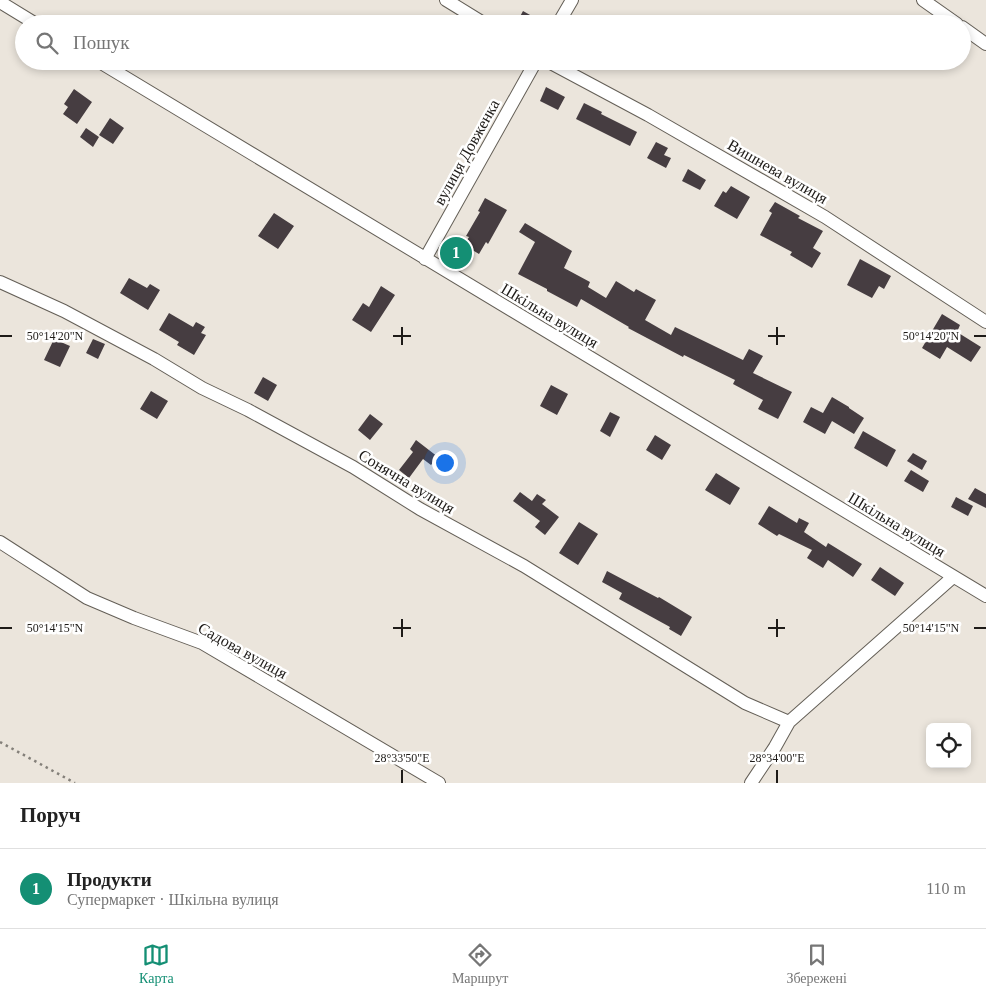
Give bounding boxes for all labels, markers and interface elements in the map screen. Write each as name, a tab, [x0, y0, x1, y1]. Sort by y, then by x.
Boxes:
search box	[15, 15, 971, 70]
icon: search	[33, 29, 61, 57]
text: Пошук	[73, 32, 130, 53]
street label: вулиця Довженка	[430, 97, 503, 208]
street label: Вишнева вулиця	[724, 136, 831, 208]
pin: 1	[440, 234, 472, 272]
street label: Шкільна вулиця	[498, 280, 602, 352]
text: 50°14'20"N	[27, 329, 84, 343]
text: 50°14'20"N	[903, 329, 960, 343]
street label: Сонячна вулиця	[355, 446, 458, 518]
your location	[432, 450, 458, 476]
street label: Шкільна вулиця	[845, 489, 949, 561]
street label: Садова вулиця	[195, 619, 291, 683]
text: 50°14'15"N	[27, 621, 84, 635]
text: 50°14'15"N	[903, 621, 960, 635]
map controls	[926, 723, 971, 768]
button: locate	[926, 723, 971, 768]
text: 28°33'50"E	[374, 751, 430, 765]
text: 28°34'00"E	[749, 751, 805, 765]
text: Поруч	[20, 803, 81, 827]
text: Продукти	[67, 869, 152, 890]
text: 1	[32, 880, 40, 897]
text: 110 m	[926, 880, 966, 897]
text: Супермаркет · Шкільна вулиця	[67, 891, 279, 908]
tab: Карта	[139, 941, 174, 987]
tab: Маршрут	[452, 941, 508, 987]
tab: Збережені	[786, 941, 847, 987]

